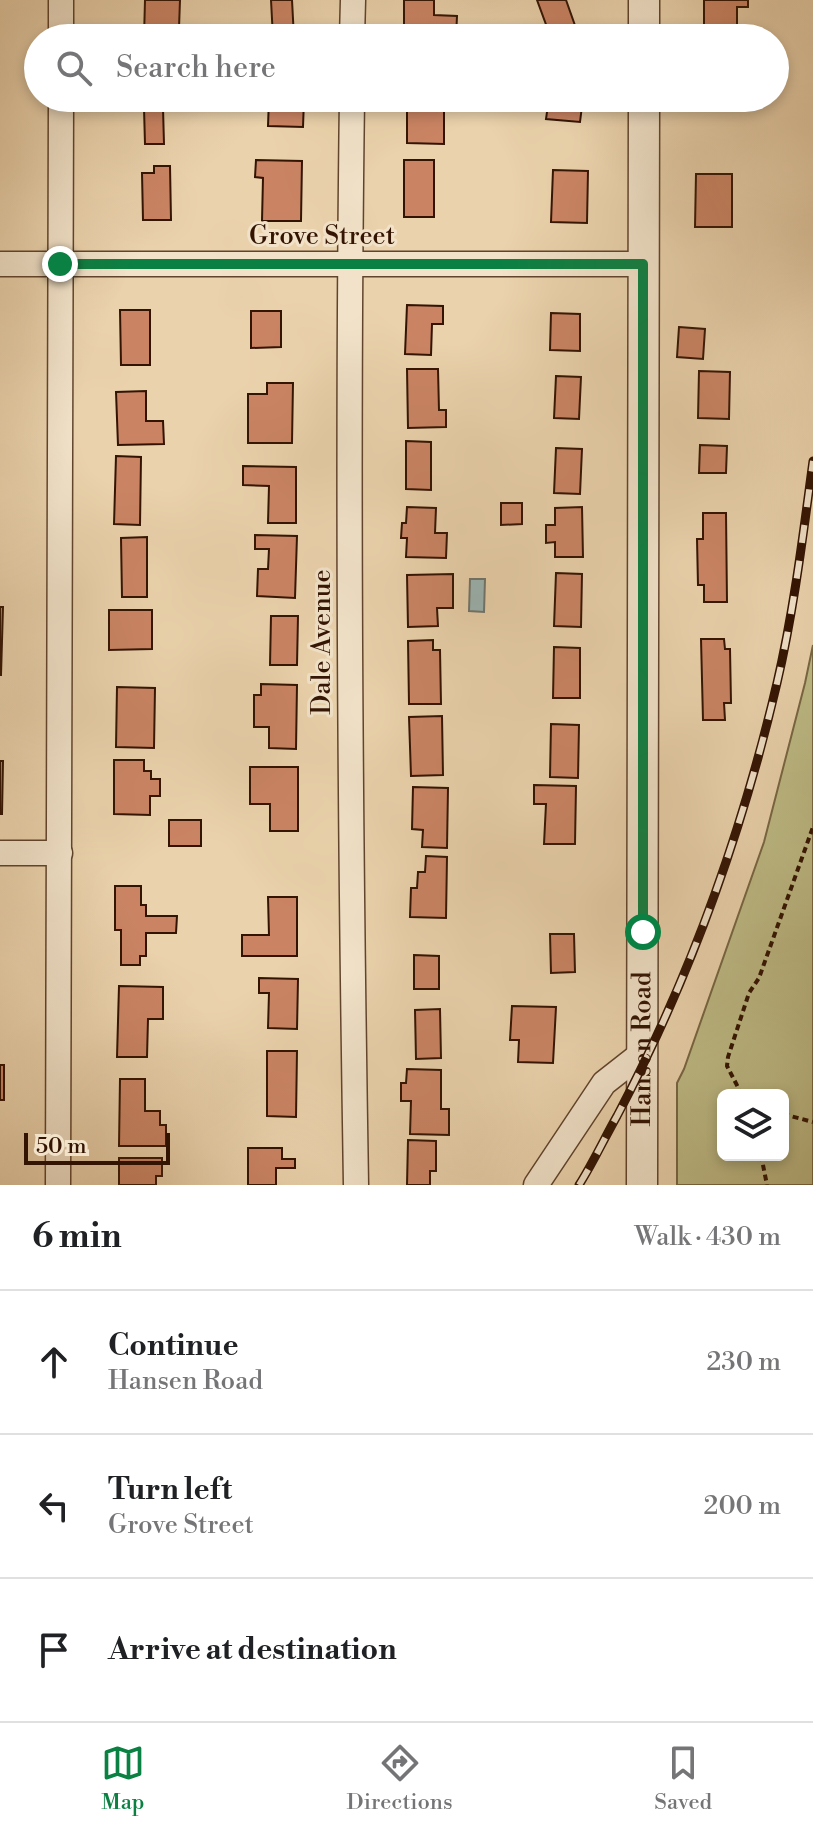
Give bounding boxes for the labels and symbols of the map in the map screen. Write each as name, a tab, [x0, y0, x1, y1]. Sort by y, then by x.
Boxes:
street label: Grove Street	[249, 220, 395, 252]
route end	[42, 246, 78, 282]
street label: Dale Avenue	[306, 569, 338, 715]
route start	[625, 914, 661, 950]
street label: Hansen Road	[626, 971, 658, 1127]
scale bar	[24, 1129, 170, 1165]

